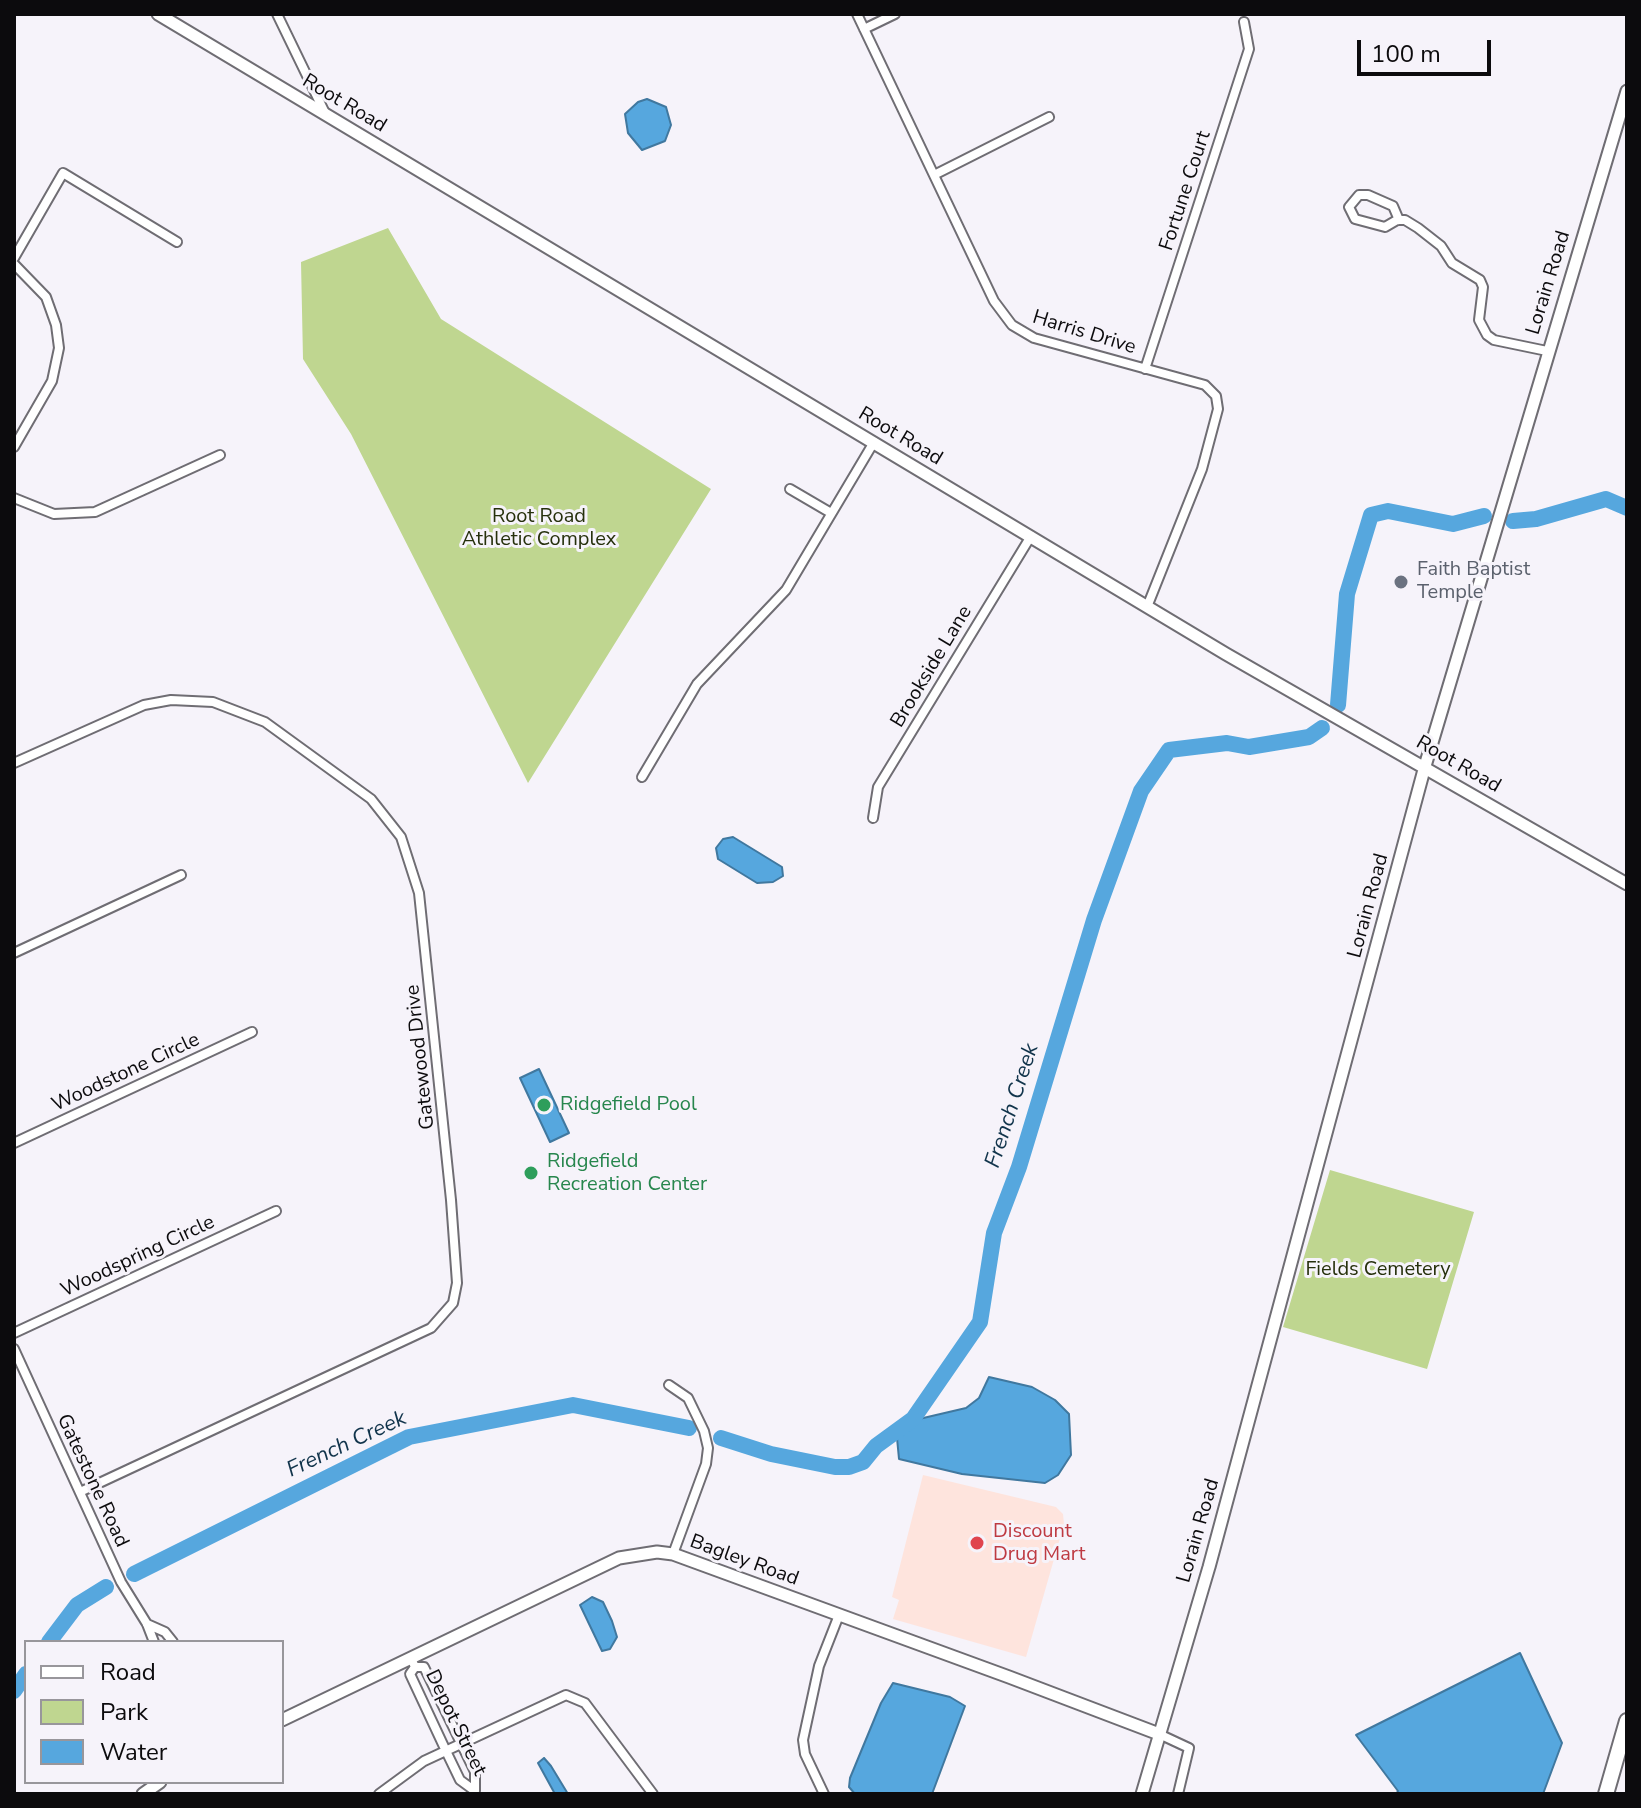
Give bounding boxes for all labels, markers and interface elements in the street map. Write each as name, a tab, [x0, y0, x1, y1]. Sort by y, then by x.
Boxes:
scale bar	[1361, 24, 1495, 74]
text: 100 m	[1371, 38, 1441, 70]
street label: Root Road	[298, 70, 390, 138]
street label: Fortune Court	[1155, 128, 1217, 254]
street label: Lorain Road	[1522, 228, 1576, 338]
street label: Harris Drive	[1029, 306, 1139, 360]
street label: Root Road	[854, 403, 946, 471]
park label: Root Road Athletic Complex	[462, 505, 616, 552]
place label: Faith Baptist Temple	[1417, 558, 1530, 605]
marker: Faith Baptist Temple	[1392, 573, 1410, 591]
street label: Brookside Lane	[886, 602, 978, 732]
street label: Root Road	[1411, 731, 1505, 799]
street label: Lorain Road	[1344, 851, 1394, 961]
street label: Gatewood Drive	[401, 983, 441, 1131]
street label: Woodstone Circle	[48, 1028, 204, 1118]
water label: French Creek	[981, 1041, 1045, 1171]
place label: Ridgefield Pool	[560, 1093, 697, 1117]
marker: Ridgefield Pool	[535, 1096, 553, 1114]
place label: Ridgefield Recreation Center	[547, 1150, 707, 1197]
marker: Ridgefield Recreation Center	[522, 1164, 540, 1182]
street label: Woodspring Circle	[57, 1211, 219, 1303]
park label: Fields Cemetery	[1305, 1258, 1451, 1282]
water label: French Creek	[283, 1406, 411, 1484]
street label: Gatestone Road	[51, 1411, 133, 1551]
street label: Lorain Road	[1173, 1476, 1225, 1586]
place label: Discount Drug Mart	[993, 1520, 1085, 1567]
street label: Bagley Road	[686, 1530, 802, 1592]
marker: Discount Drug Mart	[968, 1534, 986, 1552]
legend	[24, 1640, 284, 1784]
text: Road	[100, 1656, 156, 1688]
street label: Depot Street	[419, 1666, 491, 1780]
text: Park	[100, 1696, 148, 1728]
text: Water	[100, 1736, 167, 1768]

